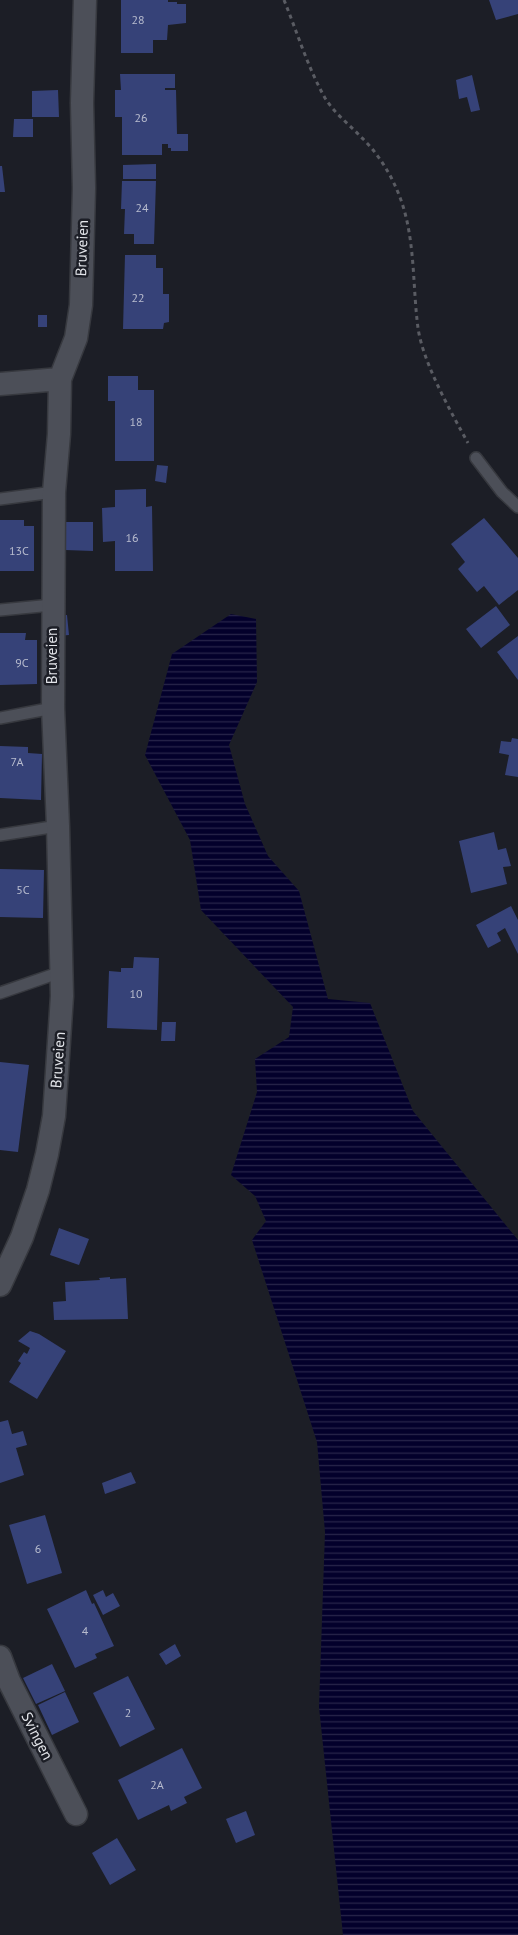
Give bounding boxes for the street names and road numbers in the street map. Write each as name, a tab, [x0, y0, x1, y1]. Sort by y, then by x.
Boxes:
street label: Bruveien	[71, 219, 92, 277]
street label: Bruveien	[42, 628, 61, 684]
street label: Bruveien	[46, 1031, 69, 1089]
street label: Svingen	[17, 1709, 58, 1763]

